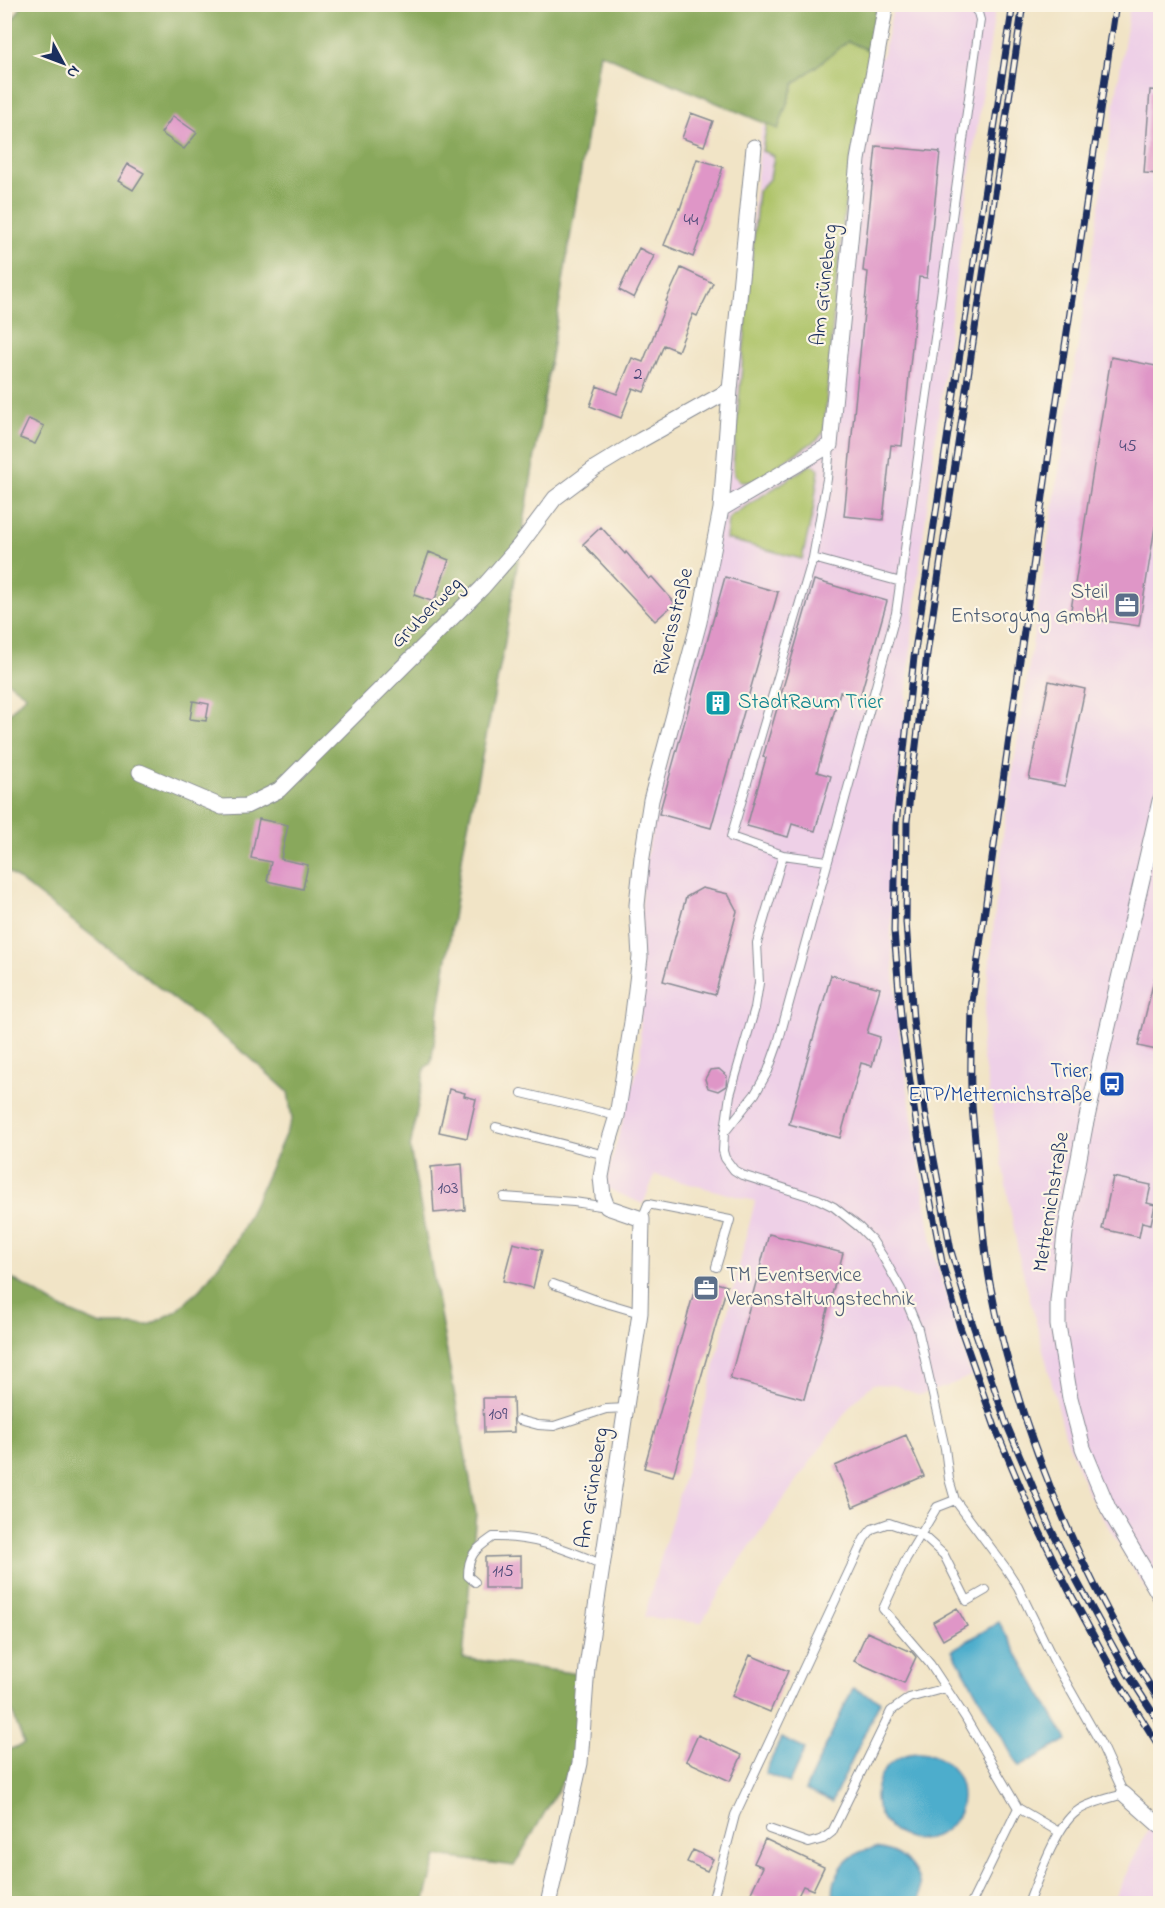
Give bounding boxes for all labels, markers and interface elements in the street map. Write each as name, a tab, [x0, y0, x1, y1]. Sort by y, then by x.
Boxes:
north arrow	[33, 33, 93, 93]
text: N	[60, 60, 85, 84]
house number: 44	[684, 208, 699, 234]
street label: Am Grüneberg	[804, 223, 848, 348]
house number: 2	[634, 362, 643, 388]
house number: 45	[1119, 434, 1137, 460]
street label: Riverisstraße	[646, 564, 702, 679]
street label: Gruberweg	[384, 570, 471, 657]
place label: Steil Entsorgung GmbH	[951, 578, 1108, 634]
office icon: Steil Entsorgung GmbH	[1112, 590, 1142, 620]
building icon: StadtRaum Trier	[703, 688, 733, 718]
place label: StadtRaum Trier	[738, 688, 884, 718]
place label: Trier, ETP/Metternichstraße	[908, 1057, 1093, 1111]
bus stop icon: Trier, ETP/Metternichstraße	[1097, 1069, 1127, 1099]
street label: Metternichstraße	[1026, 1129, 1078, 1274]
house number: 103	[438, 1176, 458, 1202]
place label: TM Eventservice Veranstaltungstechnik	[725, 1261, 915, 1317]
office icon: TM Eventservice Veranstaltungstechnik	[691, 1273, 721, 1303]
house number: 109	[489, 1402, 508, 1428]
street label: Am Grüneberg	[569, 1425, 619, 1551]
house number: 115	[492, 1559, 514, 1585]

